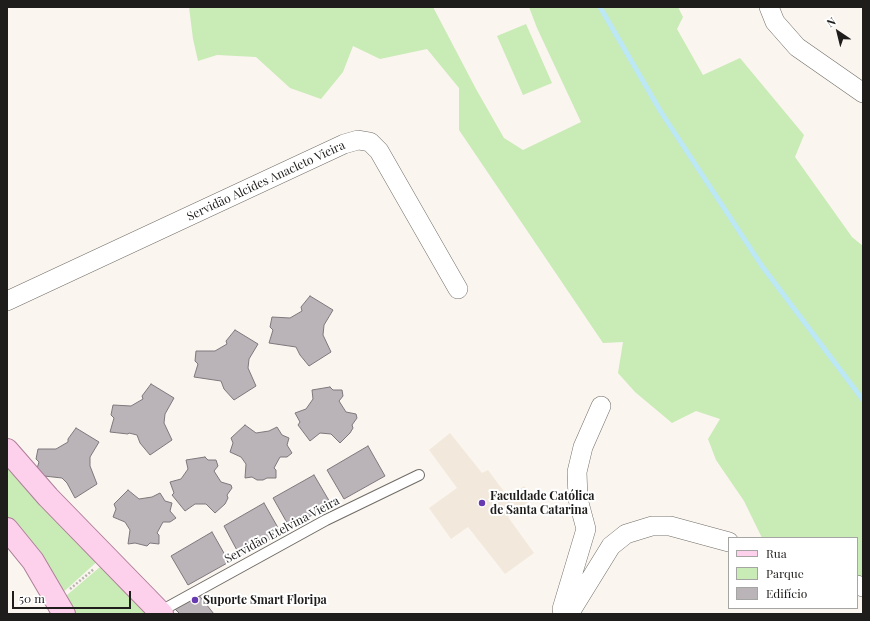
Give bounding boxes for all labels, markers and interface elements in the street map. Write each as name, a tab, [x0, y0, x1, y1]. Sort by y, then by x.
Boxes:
north arrow	[818, 12, 858, 52]
text: N	[823, 13, 838, 30]
street label: Servidão Alcides Anacleto Vieira	[185, 138, 347, 224]
place label: Faculdade Católica de Santa Catarina	[490, 489, 595, 517]
street label: Servidão Etelvina Vieira	[222, 494, 342, 566]
marker: Faculdade Católica de Santa Catarina	[477, 498, 487, 508]
legend	[728, 537, 858, 609]
text: Rua	[766, 545, 787, 561]
text: Parque	[766, 565, 804, 581]
scale bar	[14, 583, 133, 609]
text: Edifício	[766, 585, 807, 601]
text: 50 m	[19, 590, 45, 606]
place label: Suporte Smart Floripa	[203, 593, 327, 607]
marker: Suporte Smart Floripa	[190, 595, 200, 605]

